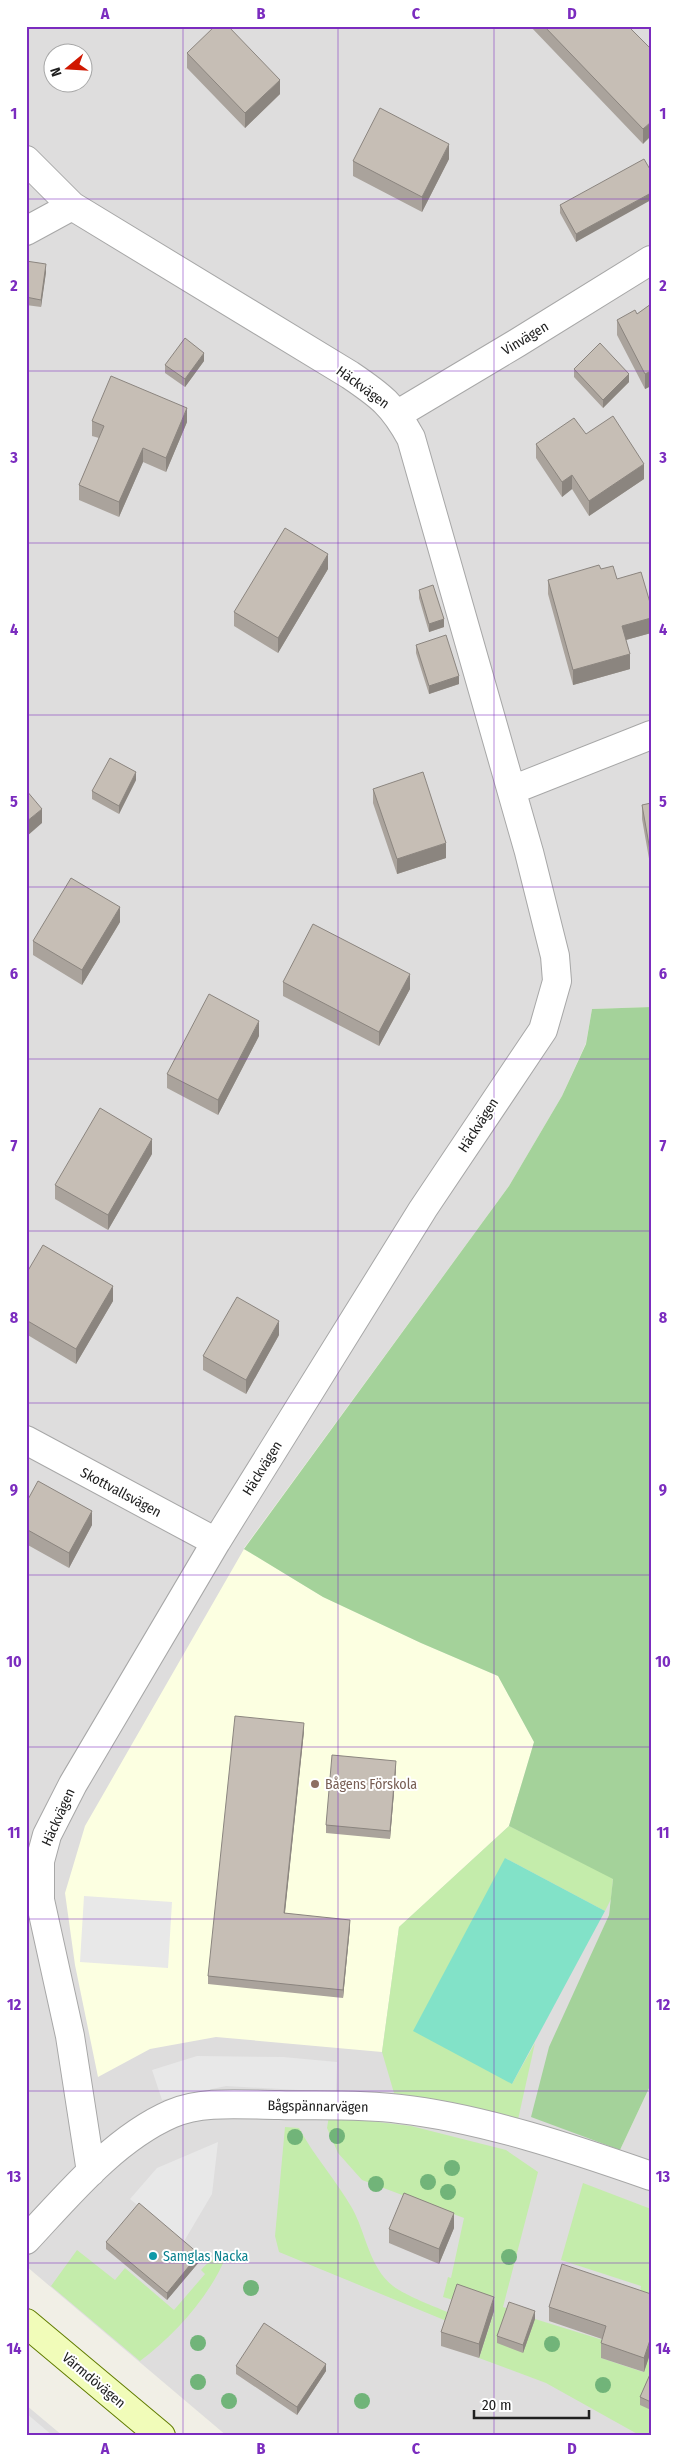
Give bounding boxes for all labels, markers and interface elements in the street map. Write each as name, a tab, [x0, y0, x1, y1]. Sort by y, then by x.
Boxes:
text: A	[100, 4, 110, 23]
text: B	[257, 4, 266, 23]
text: C	[412, 4, 421, 23]
text: D	[567, 4, 577, 23]
north arrow	[42, 42, 92, 92]
text: N	[47, 65, 65, 78]
text: 1	[11, 104, 17, 123]
text: 1	[660, 104, 666, 123]
text: 2	[9, 276, 18, 295]
text: 2	[658, 276, 667, 295]
street label: Vinvägen	[499, 318, 552, 359]
street label: Häckvägen	[333, 363, 392, 412]
text: 3	[9, 448, 18, 467]
text: 3	[658, 448, 667, 467]
text: 4	[10, 620, 18, 639]
text: 4	[659, 620, 667, 639]
text: 5	[10, 792, 18, 811]
text: 5	[659, 792, 667, 811]
text: 6	[10, 964, 18, 983]
text: 6	[659, 964, 667, 983]
street label: Häckvägen	[455, 1095, 502, 1156]
text: 7	[11, 1136, 18, 1155]
text: 7	[660, 1136, 667, 1155]
text: 8	[10, 1308, 19, 1327]
text: 8	[659, 1308, 668, 1327]
street label: Häckvägen	[239, 1438, 286, 1499]
street label: Skottvallsvägen	[77, 1464, 164, 1521]
text: 9	[10, 1480, 18, 1499]
text: 9	[659, 1480, 667, 1499]
text: 10	[6, 1652, 22, 1671]
text: 10	[655, 1652, 671, 1671]
place label: Bågens Förskola	[325, 1776, 417, 1793]
marker: Bågens Förskola	[309, 1778, 321, 1790]
street label: Häckvägen	[38, 1786, 79, 1849]
text: 11	[7, 1823, 21, 1842]
text: 11	[656, 1823, 670, 1842]
text: 12	[7, 1995, 22, 2014]
text: 12	[656, 1995, 671, 2014]
street label: Bågspännarvägen	[267, 2097, 369, 2116]
text: 13	[7, 2167, 22, 2186]
text: 13	[656, 2167, 671, 2186]
place label: Samglas Nacka	[163, 2248, 248, 2265]
marker: Samglas Nacka	[147, 2250, 159, 2262]
text: 14	[7, 2339, 22, 2358]
text: 14	[656, 2339, 671, 2358]
street label: Värmdövägen	[59, 2349, 129, 2412]
scale bar	[474, 2387, 590, 2419]
text: 20 m	[482, 2396, 512, 2414]
text: A	[100, 2439, 110, 2458]
text: B	[257, 2439, 266, 2458]
text: C	[412, 2439, 421, 2458]
text: D	[567, 2439, 577, 2458]

